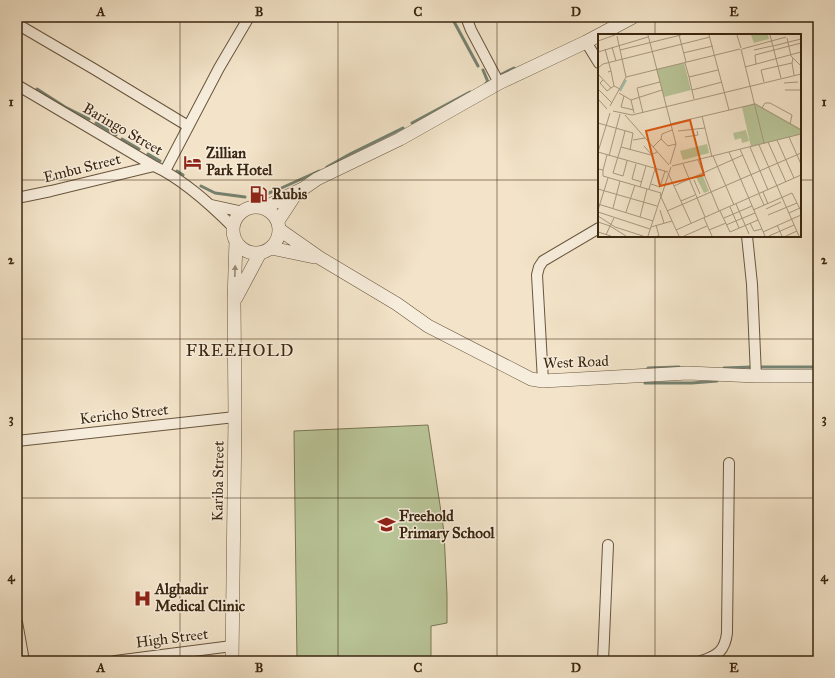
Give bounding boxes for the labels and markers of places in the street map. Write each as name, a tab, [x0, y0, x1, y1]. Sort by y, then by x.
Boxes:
place label: Zillian Park Hotel	[206, 144, 273, 179]
hotel icon: Zillian Park Hotel	[183, 152, 203, 172]
fuel station icon: Rubis	[249, 184, 269, 204]
place label: Rubis	[272, 185, 308, 203]
place label: Freehold Primary School	[399, 507, 496, 543]
school or university icon: Freehold Primary School	[376, 515, 396, 535]
place label: Alghadir Medical Clinic	[154, 580, 246, 615]
hospital icon: Alghadir Medical Clinic	[132, 588, 152, 608]

